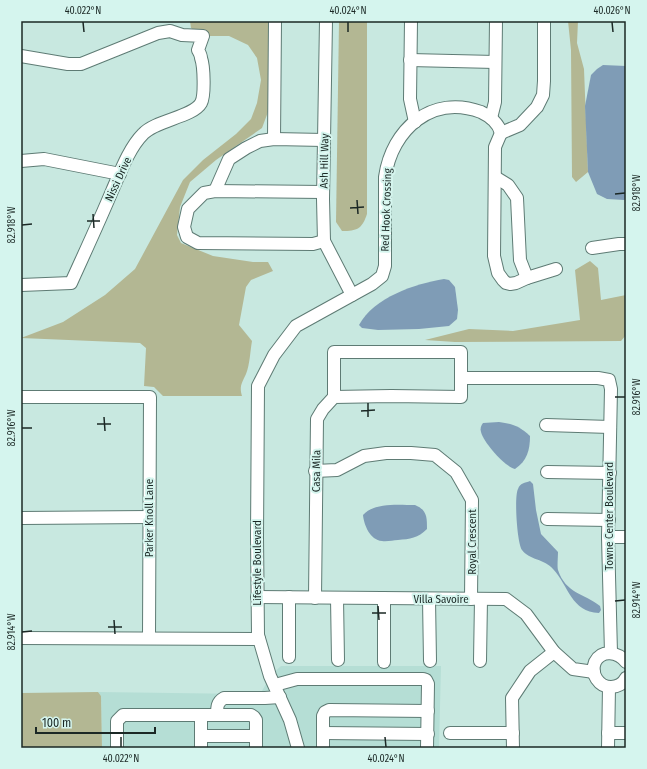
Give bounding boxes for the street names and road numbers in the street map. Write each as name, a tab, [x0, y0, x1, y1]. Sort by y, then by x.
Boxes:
street label: Ash Hill Way	[318, 133, 331, 188]
street label: Nissi Drive	[103, 155, 134, 203]
street label: Red Hook Crossing	[379, 167, 394, 252]
street label: Casa Mila	[310, 450, 323, 492]
street label: Towne Center Boulevard	[603, 462, 616, 570]
street label: Parker Knoll Lane	[143, 479, 156, 557]
street label: Royal Crescent	[466, 509, 479, 575]
street label: Lifestyle Boulevard	[251, 520, 264, 606]
street label: Villa Savoire	[413, 593, 469, 606]

